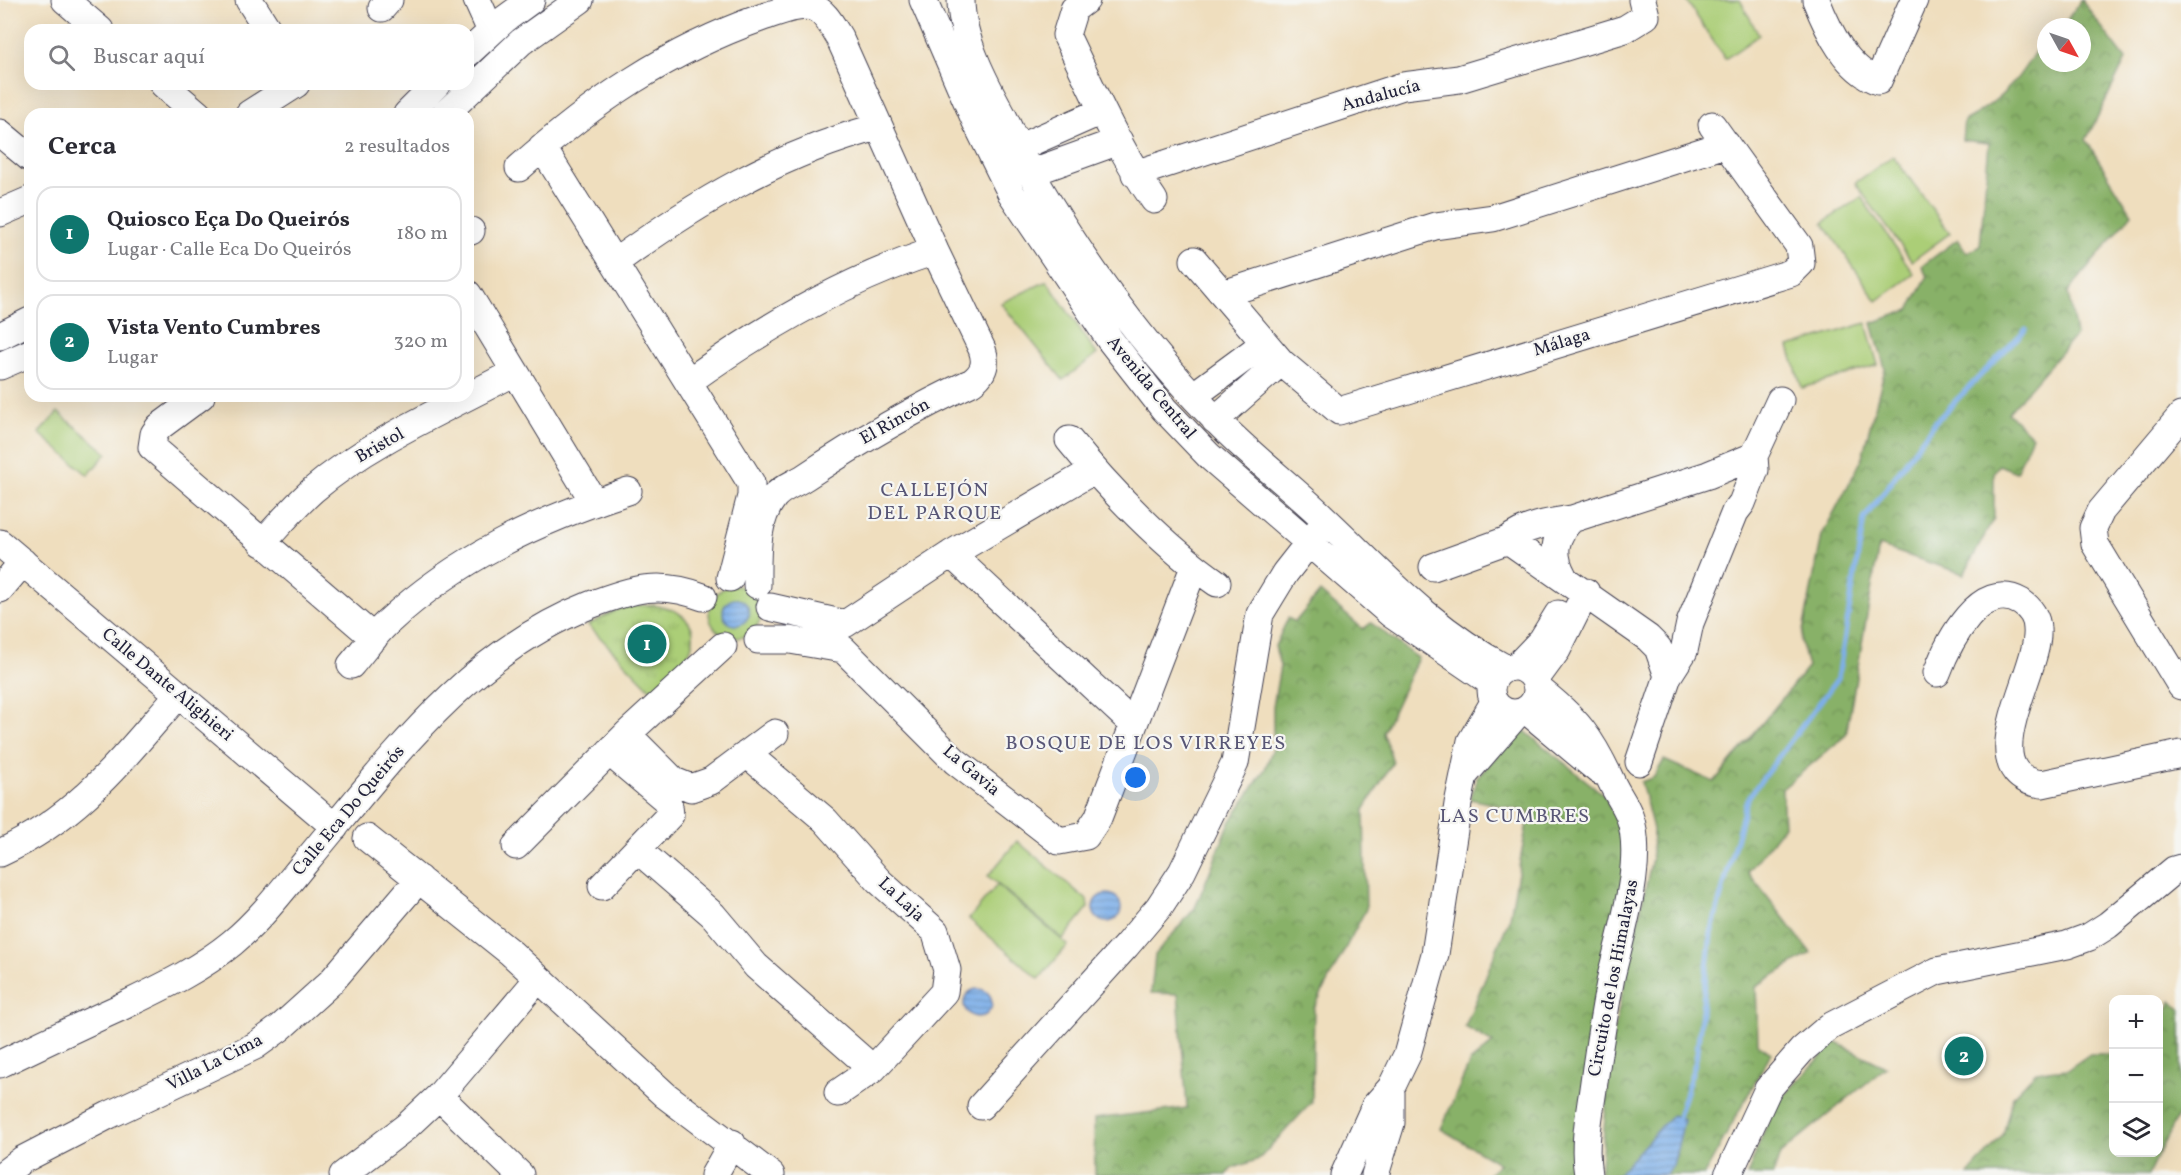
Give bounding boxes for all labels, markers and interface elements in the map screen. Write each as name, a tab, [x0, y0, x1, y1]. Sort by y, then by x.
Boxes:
north arrow	[2037, 18, 2091, 72]
search box	[24, 24, 474, 90]
icon: search	[45, 41, 78, 74]
text: Buscar aquí	[93, 42, 205, 73]
street label: Andalucía	[1339, 74, 1423, 118]
text: Cerca	[48, 129, 117, 165]
text: 2 resultados	[344, 133, 450, 161]
text: Quiosco Eça Do Queirós	[107, 205, 350, 236]
text: 1	[65, 220, 74, 248]
text: 180 m	[396, 220, 448, 248]
text: Lugar · Calle Eca Do Queirós	[107, 236, 352, 264]
text: Vista Vento Cumbres	[107, 313, 321, 344]
street label: Málaga	[1531, 323, 1594, 363]
text: 2	[64, 328, 75, 356]
text: 320 m	[393, 328, 448, 356]
street label: Avenida Central	[1100, 331, 1202, 445]
text: Lugar	[107, 344, 158, 372]
street label: El Rincón	[855, 392, 935, 452]
street label: Bristol	[351, 422, 409, 470]
district label: CALLEJÓN DEL PARQUE	[867, 477, 1003, 528]
street label: Calle Dante Alighieri	[96, 622, 238, 748]
pin: 1	[628, 622, 666, 666]
district label: BOSQUE DE LOS VIRREYES	[1005, 730, 1287, 758]
street label: Calle Eca Do Queirós	[287, 740, 411, 882]
street label: La Gavia	[937, 740, 1005, 802]
your location	[1121, 763, 1150, 792]
district label: LAS CUMBRES	[1439, 803, 1591, 831]
street label: La Laja	[872, 872, 930, 928]
street label: Circuito de los Himalayas	[1583, 877, 1645, 1079]
map controls	[2109, 995, 2163, 1157]
button: +	[2109, 995, 2163, 1049]
street label: Villa La Cima	[163, 1028, 267, 1098]
pin: 2	[1944, 1034, 1984, 1078]
button: −	[2109, 1049, 2163, 1103]
button: layers	[2109, 1103, 2163, 1157]

